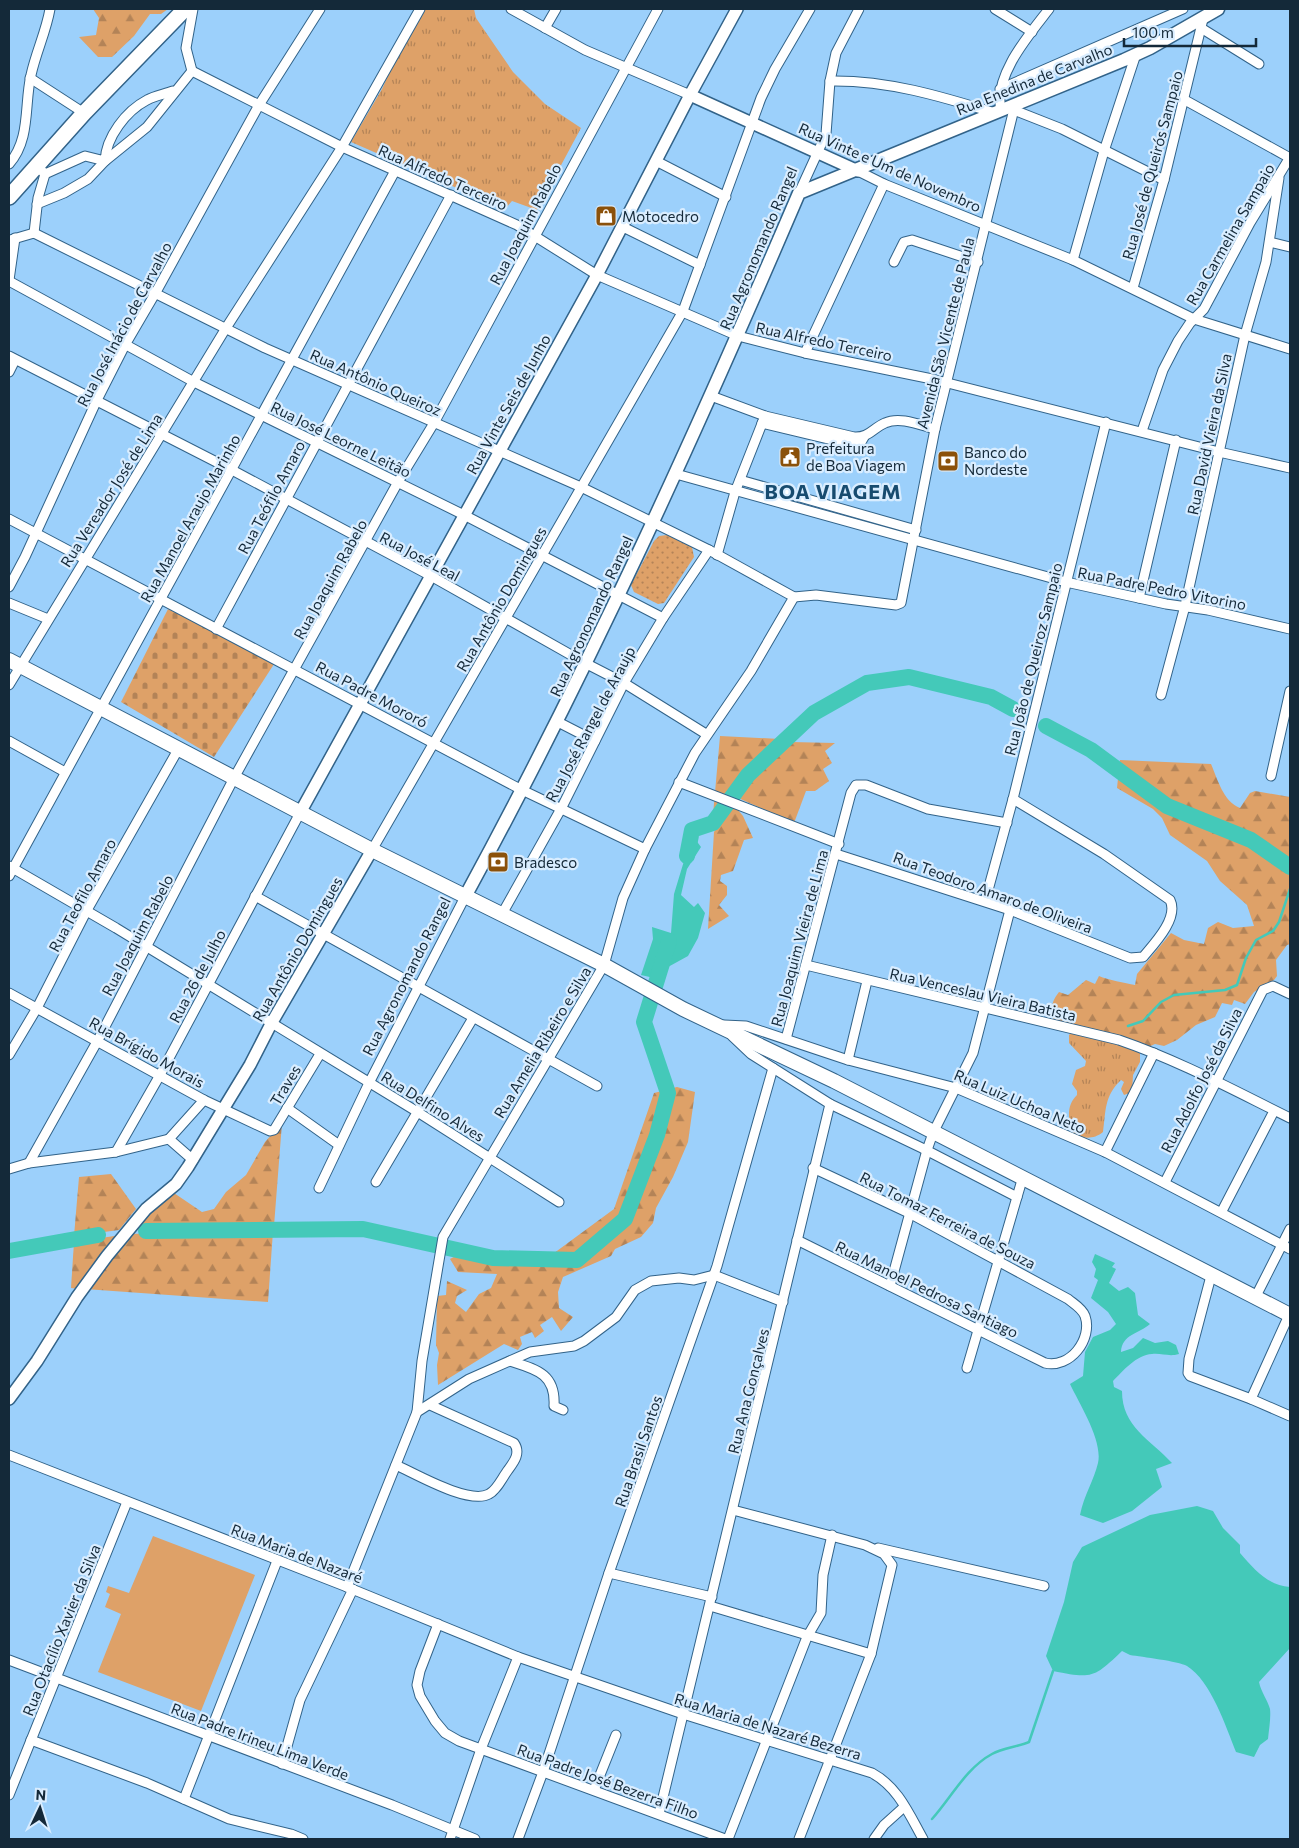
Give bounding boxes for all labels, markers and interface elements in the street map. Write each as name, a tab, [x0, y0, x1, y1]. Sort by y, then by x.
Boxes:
scale bar	[1124, 15, 1256, 47]
text: 100 m	[1132, 23, 1174, 41]
street label: Rua Enedina de Carvalho	[953, 39, 1115, 119]
street label: Rua José de Queirós Sampaio	[1118, 68, 1186, 262]
street label: Rua Vinte e Um de Novembro	[796, 119, 984, 215]
street label: Rua Alfredo Terceiro	[376, 140, 510, 214]
street label: Rua Joaquim Rabelo	[485, 160, 565, 288]
street label: Rua Carmelina Sampaio	[1182, 160, 1278, 308]
street label: Rua Agronomando Rangel	[715, 164, 801, 332]
shop icon: Motocedro	[594, 204, 618, 228]
place label: Motocedro	[622, 207, 699, 225]
street label: Avenida São Vicente de Paula	[912, 235, 978, 431]
street label: Rua José Inácio de Carvalho	[73, 239, 175, 409]
street label: Rua Alfredo Terceiro	[754, 318, 894, 364]
street label: Rua Vinte Seis de Junho	[462, 331, 554, 477]
street label: Rua Antônio Queiroz	[308, 345, 444, 419]
street label: Rua David Vieira da Silva	[1183, 352, 1235, 516]
street label: Rua José Leorne Leitão	[268, 397, 414, 481]
street label: Rua Vereador José de Lima	[56, 410, 166, 570]
street label: Rua Manoel Araujo Marinho	[136, 431, 244, 605]
street label: Rua Teófilo Amaro	[234, 437, 308, 557]
place label: Prefeitura de Boa Viagem	[806, 439, 906, 474]
place label: Banco do Nordeste	[964, 443, 1027, 478]
public building icon: Prefeitura de Boa Viagem	[778, 445, 802, 469]
bank icon: Banco do Nordeste	[936, 449, 960, 473]
district label: BOA VIAGEM	[764, 479, 902, 503]
street label: Rua Joaquim Rabelo	[289, 516, 371, 642]
street label: Rua Antônio Domingues	[452, 523, 550, 675]
street label: Rua José Leal	[377, 527, 463, 585]
street label: Rua Agronomando Rangel	[546, 533, 636, 699]
street label: Rua João de Queiroz Sampaio	[1000, 561, 1066, 757]
street label: Rua Padre Pedro Vitorino	[1076, 563, 1248, 613]
street label: Rua José Rangel de Araujp	[541, 643, 639, 805]
street label: Rua Padre Mororó	[313, 657, 431, 731]
street label: Rua Teofilo Amaro	[45, 835, 119, 955]
street label: Rua Joaquim Vieira de Lima	[767, 848, 831, 1028]
street label: Rua Teodoro Amaro de Oliveira	[891, 848, 1095, 936]
bank icon: Bradesco	[486, 850, 510, 874]
place label: Bradesco	[514, 853, 577, 871]
street label: Rua Joaquim Rabelo	[97, 871, 177, 999]
street label: Rua Antônio Domingues	[248, 873, 346, 1025]
street label: Rua Agronomando Rangel	[358, 894, 454, 1058]
street label: Rua 26 de Julho	[165, 926, 229, 1026]
street label: Rua Amelia Ribeiro e Silva	[490, 963, 594, 1121]
street label: Rua Venceslau Vieira Batista	[888, 964, 1078, 1024]
street label: Rua Adolfo José da Silva	[1157, 1005, 1245, 1155]
street label: Rua Brígido Morais	[86, 1013, 208, 1091]
street label: Traves	[266, 1061, 304, 1109]
street label: Rua Luiz Uchoa Neto	[952, 1065, 1088, 1137]
street label: Rua Delfino Alves	[378, 1067, 488, 1145]
street label: Rua Tomaz Ferreira de Souza	[857, 1168, 1039, 1272]
street label: Rua Manoel Pedrosa Santiago	[833, 1237, 1021, 1341]
street label: Rua Ana Gonçalves	[724, 1326, 772, 1456]
street label: Rua Brasil Santos	[610, 1393, 666, 1509]
street label: Rua Maria de Nazaré	[229, 1520, 365, 1586]
street label: Rua Otacílio Xavier da Silva	[18, 1542, 104, 1718]
street label: Rua Maria de Nazaré Bezerra	[672, 1689, 864, 1763]
street label: Rua Padre Irineu Lima Verde	[169, 1699, 352, 1783]
street label: Rua Padre José Bezerra Filho	[515, 1740, 701, 1822]
north arrow	[15, 1783, 65, 1833]
text: N	[35, 1786, 47, 1803]

